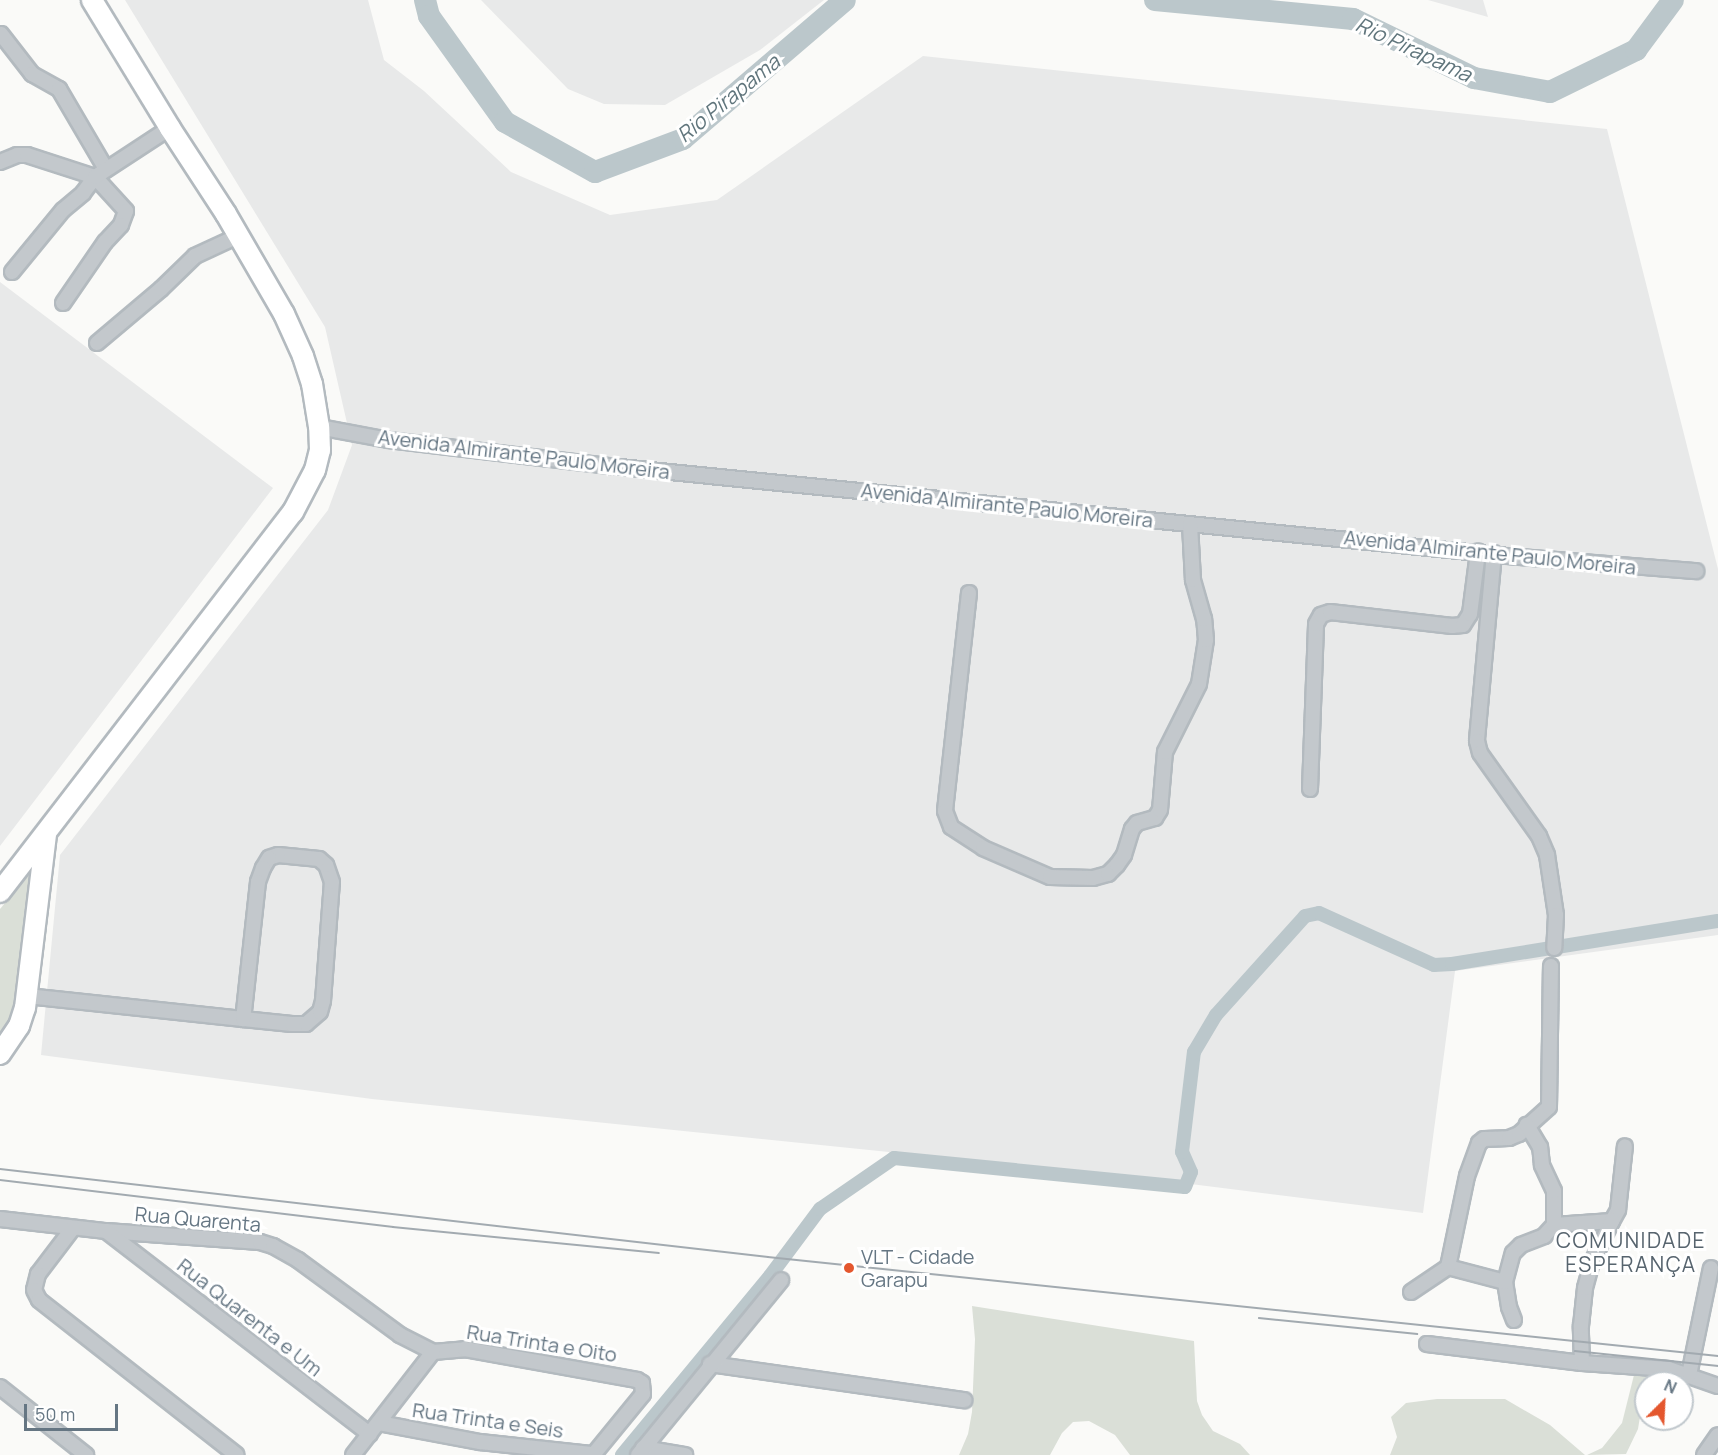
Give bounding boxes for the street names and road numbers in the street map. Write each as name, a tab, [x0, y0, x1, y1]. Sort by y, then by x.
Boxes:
street label: Avenida Almirante Paulo Moreira	[377, 424, 671, 484]
street label: Avenida Almirante Paulo Moreira	[860, 478, 1154, 532]
street label: Avenida Almirante Paulo Moreira	[1343, 525, 1637, 579]
street label: Rua Quarenta	[134, 1202, 262, 1236]
street label: Rua Quarenta e Um	[173, 1253, 327, 1381]
street label: Rua Trinta e Oito	[465, 1319, 619, 1367]
street label: Rua Trinta e Seis	[411, 1398, 565, 1442]

